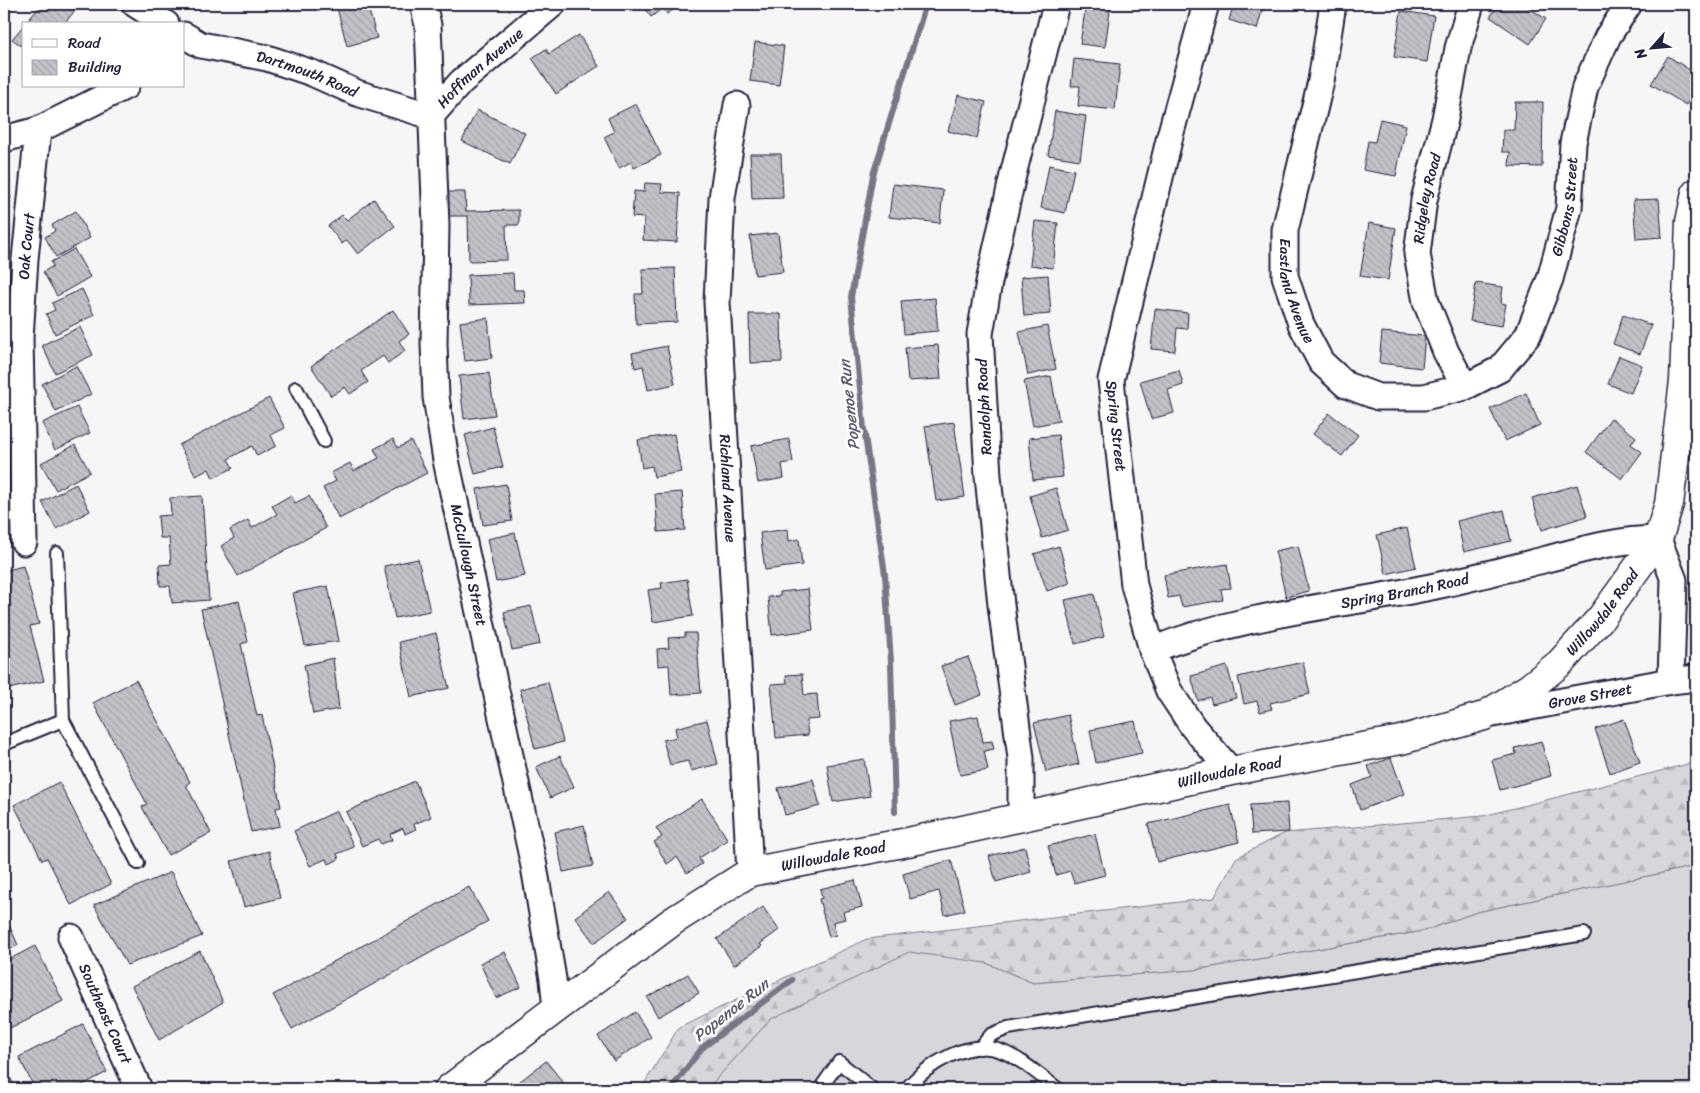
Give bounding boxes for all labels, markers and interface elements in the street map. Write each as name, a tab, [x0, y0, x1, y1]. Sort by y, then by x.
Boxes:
street label: Hoffman Avenue	[430, 21, 530, 114]
legend	[22, 22, 185, 88]
north arrow	[1628, 22, 1678, 72]
text: Road	[68, 30, 101, 56]
street label: Dartmouth Road	[254, 43, 363, 105]
text: N	[1627, 43, 1655, 65]
text: Building	[68, 54, 122, 80]
street label: Ridgeley Road	[1405, 149, 1449, 245]
street label: Gibbons Street	[1544, 156, 1585, 259]
street label: Oak Court	[11, 211, 43, 280]
street label: Eastland Avenue	[1272, 238, 1322, 349]
water label: Popenoe Run	[830, 356, 868, 451]
street label: Randolph Road	[968, 357, 999, 456]
street label: Spring Street	[1098, 379, 1134, 473]
street label: Richland Avenue	[712, 434, 744, 543]
street label: McCullough Street	[443, 501, 495, 629]
street label: Willowdale Road	[1559, 562, 1646, 662]
street label: Spring Branch Road	[1339, 566, 1473, 616]
street label: Grove Street	[1546, 675, 1635, 716]
street label: Willowdale Road	[1175, 749, 1285, 795]
street label: Willowdale Road	[779, 833, 889, 879]
street label: Southeast Court	[71, 959, 140, 1069]
water label: Popenoe Run	[686, 969, 777, 1049]

